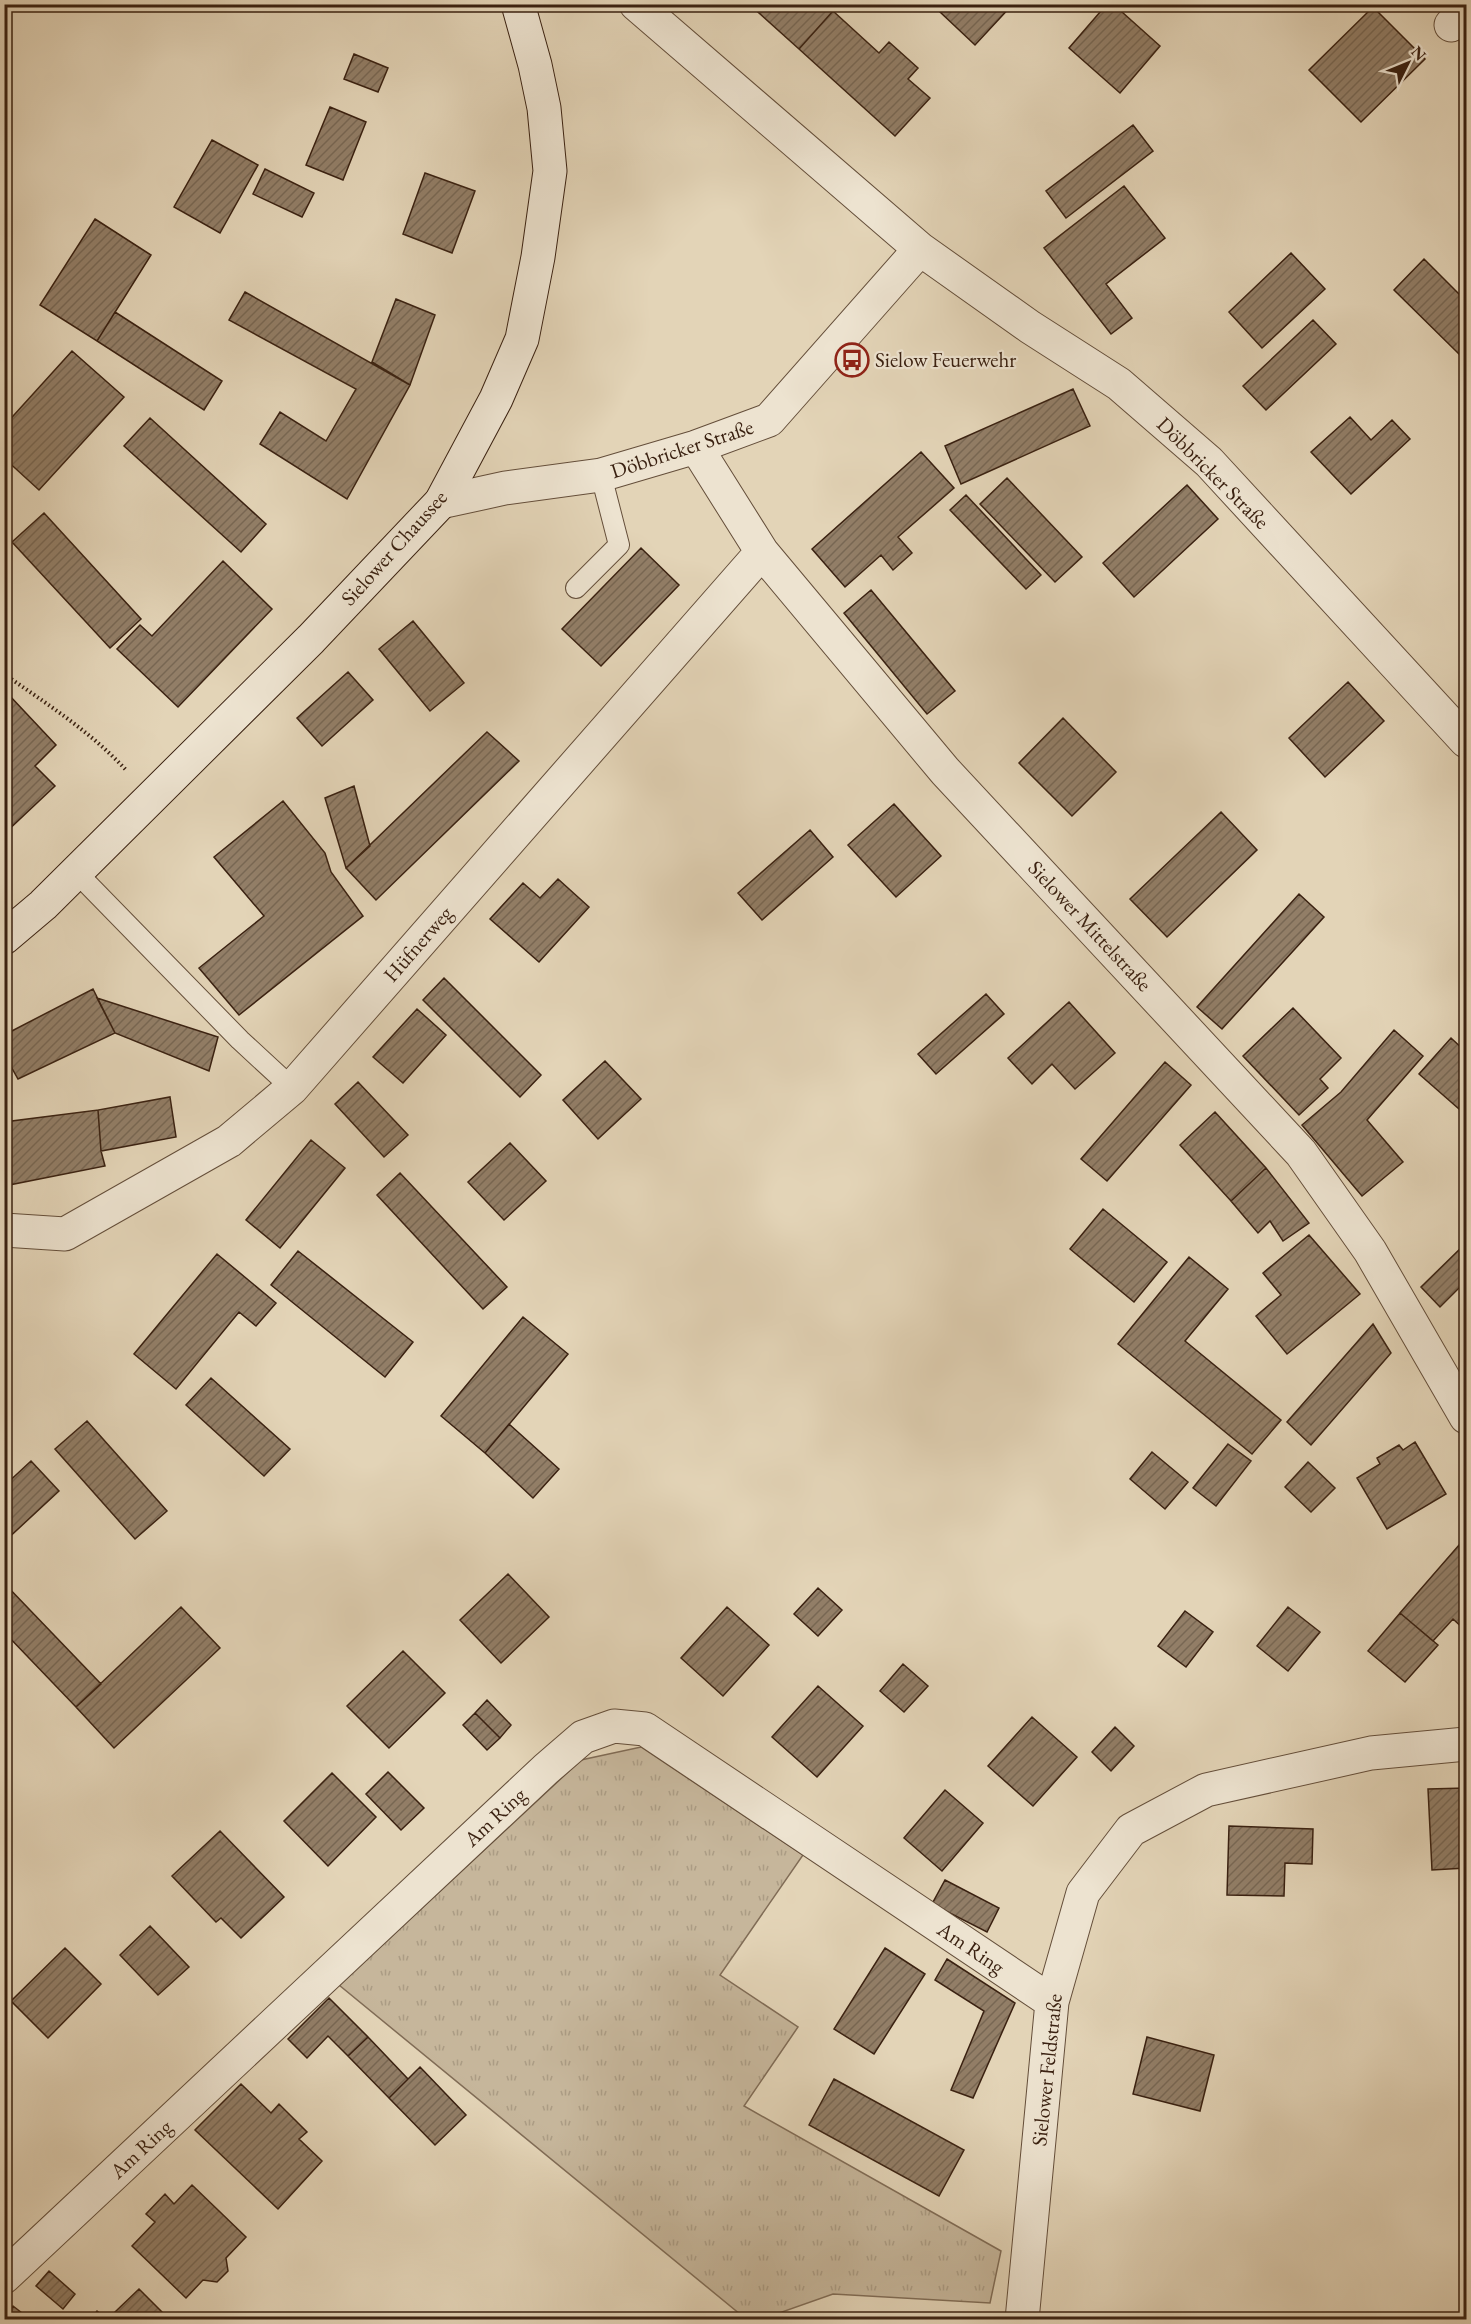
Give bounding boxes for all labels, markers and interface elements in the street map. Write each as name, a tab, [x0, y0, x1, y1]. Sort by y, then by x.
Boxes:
north arrow	[1378, 33, 1438, 93]
text: N	[1407, 41, 1431, 65]
bus stop icon: Sielow Feuerwehr	[834, 342, 870, 378]
place label: Sielow Feuerwehr	[875, 346, 1016, 373]
street label: Döbbricker Straße	[1151, 411, 1275, 535]
street label: Döbbricker Straße	[607, 413, 757, 484]
street label: Sielower Chaussee	[335, 484, 453, 611]
street label: Sielower Mittelstraße	[1023, 854, 1158, 997]
street label: Hüfnerweg	[377, 899, 459, 987]
street label: Am Ring	[457, 1780, 532, 1853]
street label: Am Ring	[932, 1915, 1011, 1980]
street label: Sielower Feldstraße	[1025, 1992, 1068, 2147]
street label: Am Ring	[103, 2112, 178, 2185]

